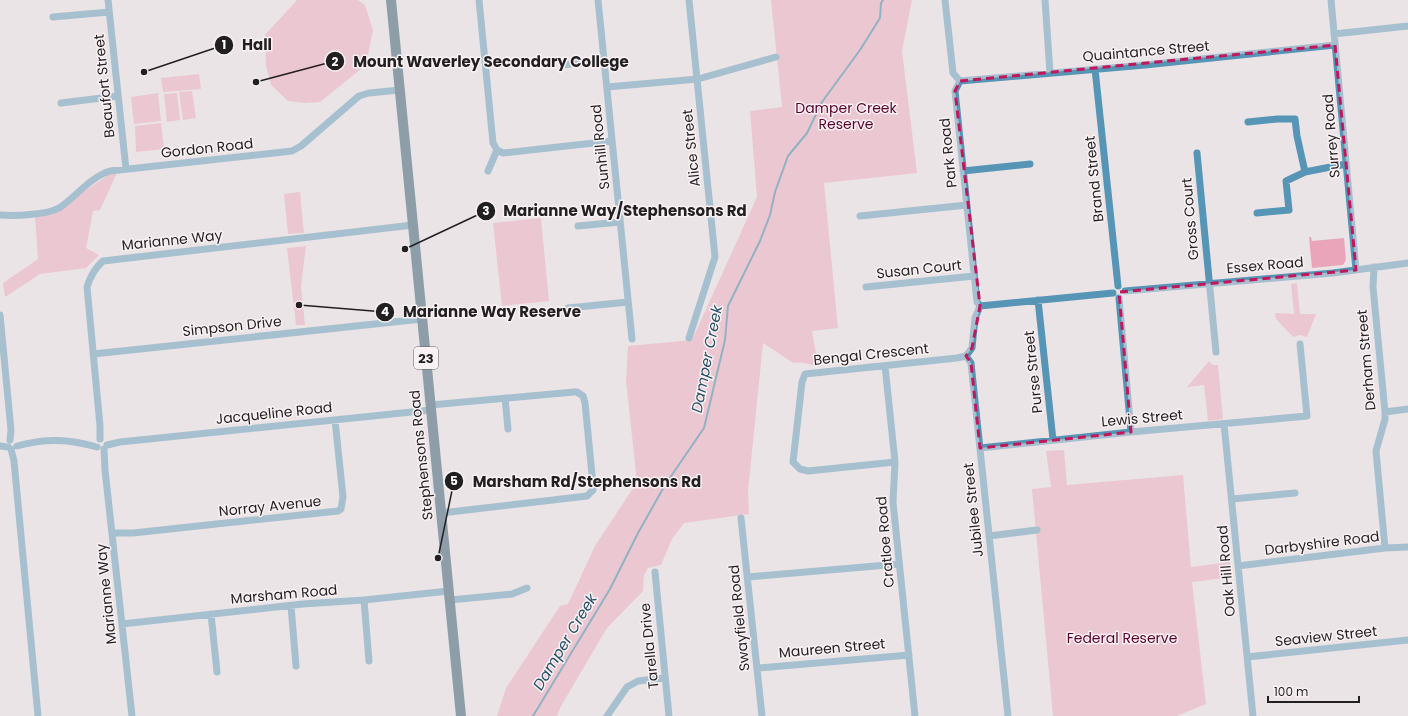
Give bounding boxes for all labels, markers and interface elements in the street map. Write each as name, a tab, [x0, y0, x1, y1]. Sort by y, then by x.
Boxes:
callout: Hall	[214, 31, 280, 58]
street label: Beaufort Street	[89, 33, 119, 139]
text: Hall	[242, 34, 272, 55]
street label: Quaintance Street	[1082, 35, 1210, 67]
text: 1	[222, 36, 226, 53]
callout: Mount Waverley Secondary College	[325, 48, 636, 75]
text: Mount Waverley Secondary College	[353, 51, 629, 72]
text: 2	[332, 53, 339, 70]
street label: Surrey Road	[1317, 93, 1345, 179]
park label: Damper Creek Reserve	[795, 98, 898, 134]
street label: Sunhill Road	[586, 103, 614, 191]
street label: Alice Street	[677, 108, 705, 188]
street label: Park Road	[934, 117, 962, 189]
street label: Gordon Road	[160, 133, 254, 163]
street label: Brand Street	[1080, 135, 1108, 223]
street label: Gross Court	[1176, 177, 1204, 261]
callout: Marianne Way/Stephensons Rd	[476, 198, 755, 225]
text: Marianne Way/Stephensons Rd	[503, 200, 747, 221]
text: 3	[482, 202, 490, 219]
street label: Marianne Way	[121, 225, 223, 255]
street label: Essex Road	[1226, 252, 1304, 278]
street label: Susan Court	[875, 255, 963, 283]
callout: Marianne Way Reserve	[375, 298, 589, 325]
text: Marianne Way Reserve	[403, 301, 581, 322]
water label: Damper Creek	[686, 302, 727, 415]
text: 4	[381, 303, 389, 320]
street label: Derham Street	[1352, 309, 1380, 411]
street label: Simpson Drive	[181, 311, 283, 341]
street label: Purse Street	[1019, 330, 1047, 414]
street label: Bengal Crescent	[812, 338, 930, 370]
road number: 23	[414, 347, 438, 369]
street label: Stephensons Road	[404, 389, 438, 521]
street label: Jacqueline Road	[215, 397, 333, 429]
street label: Lewis Street	[1100, 404, 1184, 432]
street label: Jubilee Street	[958, 462, 988, 558]
callout: Marsham Rd/Stephensons Rd	[444, 468, 709, 495]
text: Marsham Rd/Stephensons Rd	[473, 471, 701, 492]
text: 5	[450, 472, 458, 489]
street label: Norray Avenue	[218, 491, 323, 521]
street label: Cratloe Road	[871, 495, 899, 589]
street label: Oak Hill Road	[1212, 525, 1240, 617]
street label: Darbyshire Road	[1263, 526, 1381, 560]
street label: Marianne Way	[91, 543, 121, 645]
street label: Swayfield Road	[723, 564, 755, 672]
street label: Marsham Road	[230, 579, 338, 609]
water label: Damper Creek	[527, 588, 602, 694]
street label: Tarella Drive	[635, 602, 663, 690]
street label: Seaview Street	[1274, 621, 1378, 651]
park label: Federal Reserve	[1067, 628, 1178, 648]
street label: Maureen Street	[778, 633, 886, 663]
scale bar	[1268, 678, 1359, 704]
text: 100 m	[1274, 683, 1308, 700]

